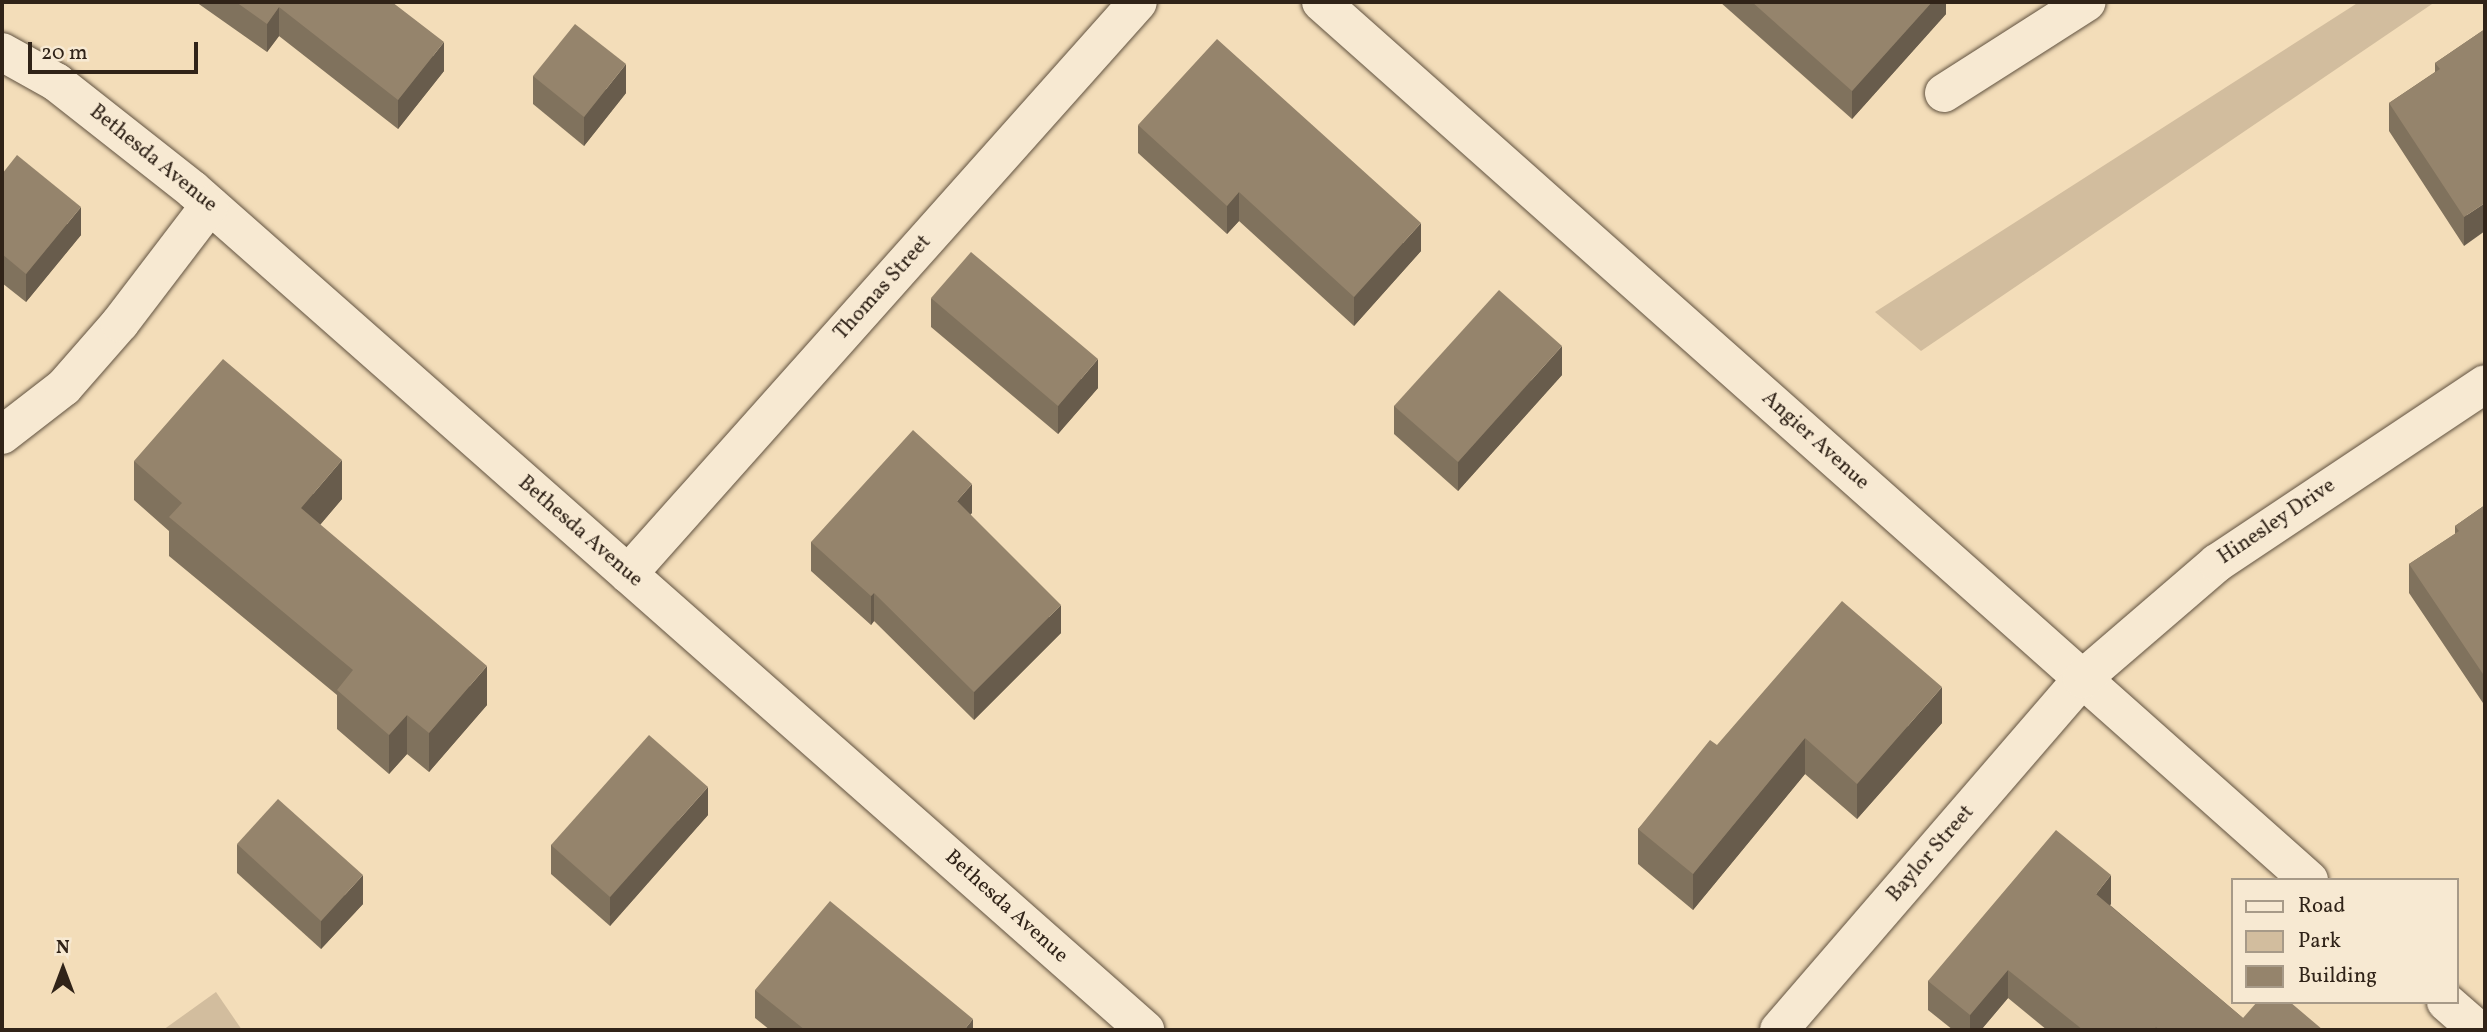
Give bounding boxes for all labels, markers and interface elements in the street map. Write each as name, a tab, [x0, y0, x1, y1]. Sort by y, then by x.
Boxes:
scale bar	[32, 28, 201, 72]
text: 20 m	[41, 39, 87, 68]
street label: Bethesda Avenue	[84, 100, 222, 218]
street label: Thomas Street	[829, 230, 937, 346]
street label: Angier Avenue	[1756, 386, 1874, 496]
street label: Bethesda Avenue	[512, 471, 648, 593]
street label: Hinesley Drive	[2213, 473, 2341, 571]
street label: Baylor Street	[1882, 801, 1980, 907]
street label: Bethesda Avenue	[939, 845, 1073, 969]
legend	[2232, 878, 2459, 1004]
text: Road	[2298, 892, 2345, 921]
text: Park	[2298, 927, 2341, 956]
north arrow	[28, 934, 98, 1004]
text: N	[56, 935, 70, 961]
text: Building	[2298, 962, 2377, 991]

